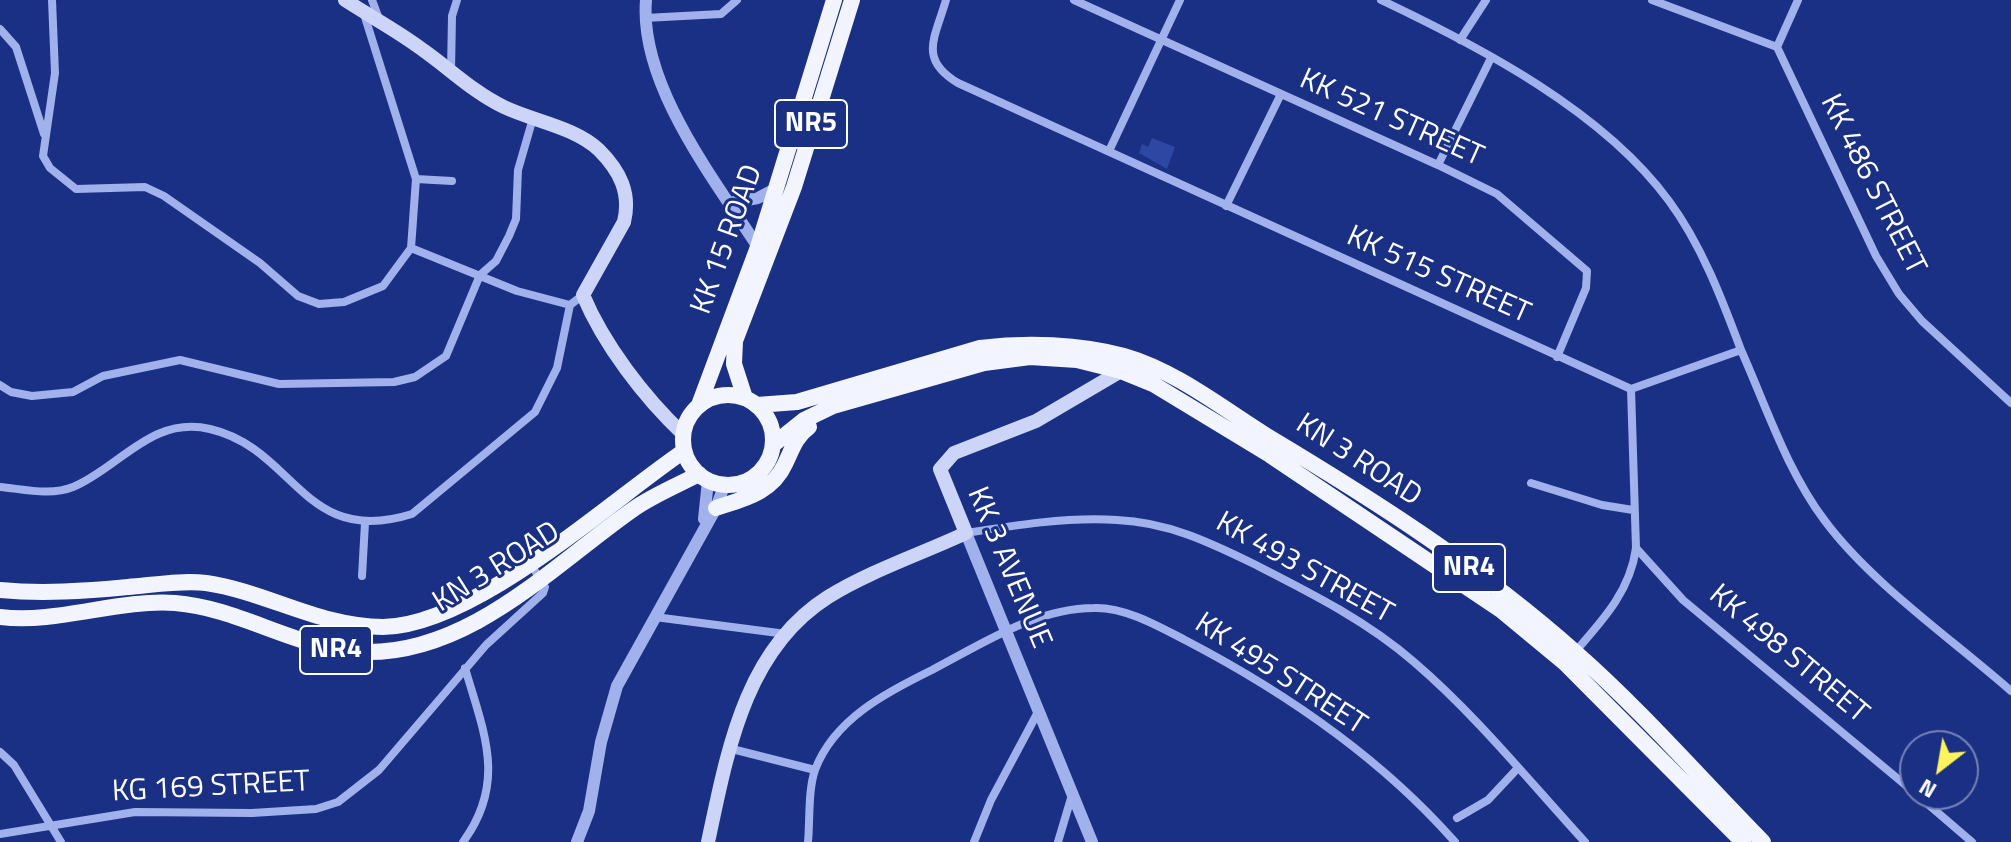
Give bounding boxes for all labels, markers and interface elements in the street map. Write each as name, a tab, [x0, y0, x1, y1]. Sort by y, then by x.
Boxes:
street label: KK 521 STREET	[1294, 62, 1488, 176]
street label: KK 486 STREET	[1811, 89, 1933, 281]
road number: NR5	[775, 100, 847, 148]
street label: KK 15 ROAD	[684, 161, 772, 319]
street label: KK 515 STREET	[1341, 219, 1535, 333]
street label: KN 3 ROAD	[1288, 407, 1428, 515]
street label: KK 3 AVENUE	[958, 482, 1058, 654]
street label: KK 493 STREET	[1209, 505, 1399, 633]
street label: KN 3 ROAD	[427, 515, 567, 621]
road number: NR4	[1433, 544, 1505, 592]
street label: KK 498 STREET	[1701, 578, 1875, 732]
street label: KK 495 STREET	[1187, 606, 1373, 744]
road number: NR4	[300, 626, 372, 674]
north arrow	[1899, 730, 1979, 810]
street label: KG 169 STREET	[111, 765, 311, 811]
text: N	[1912, 770, 1943, 807]

